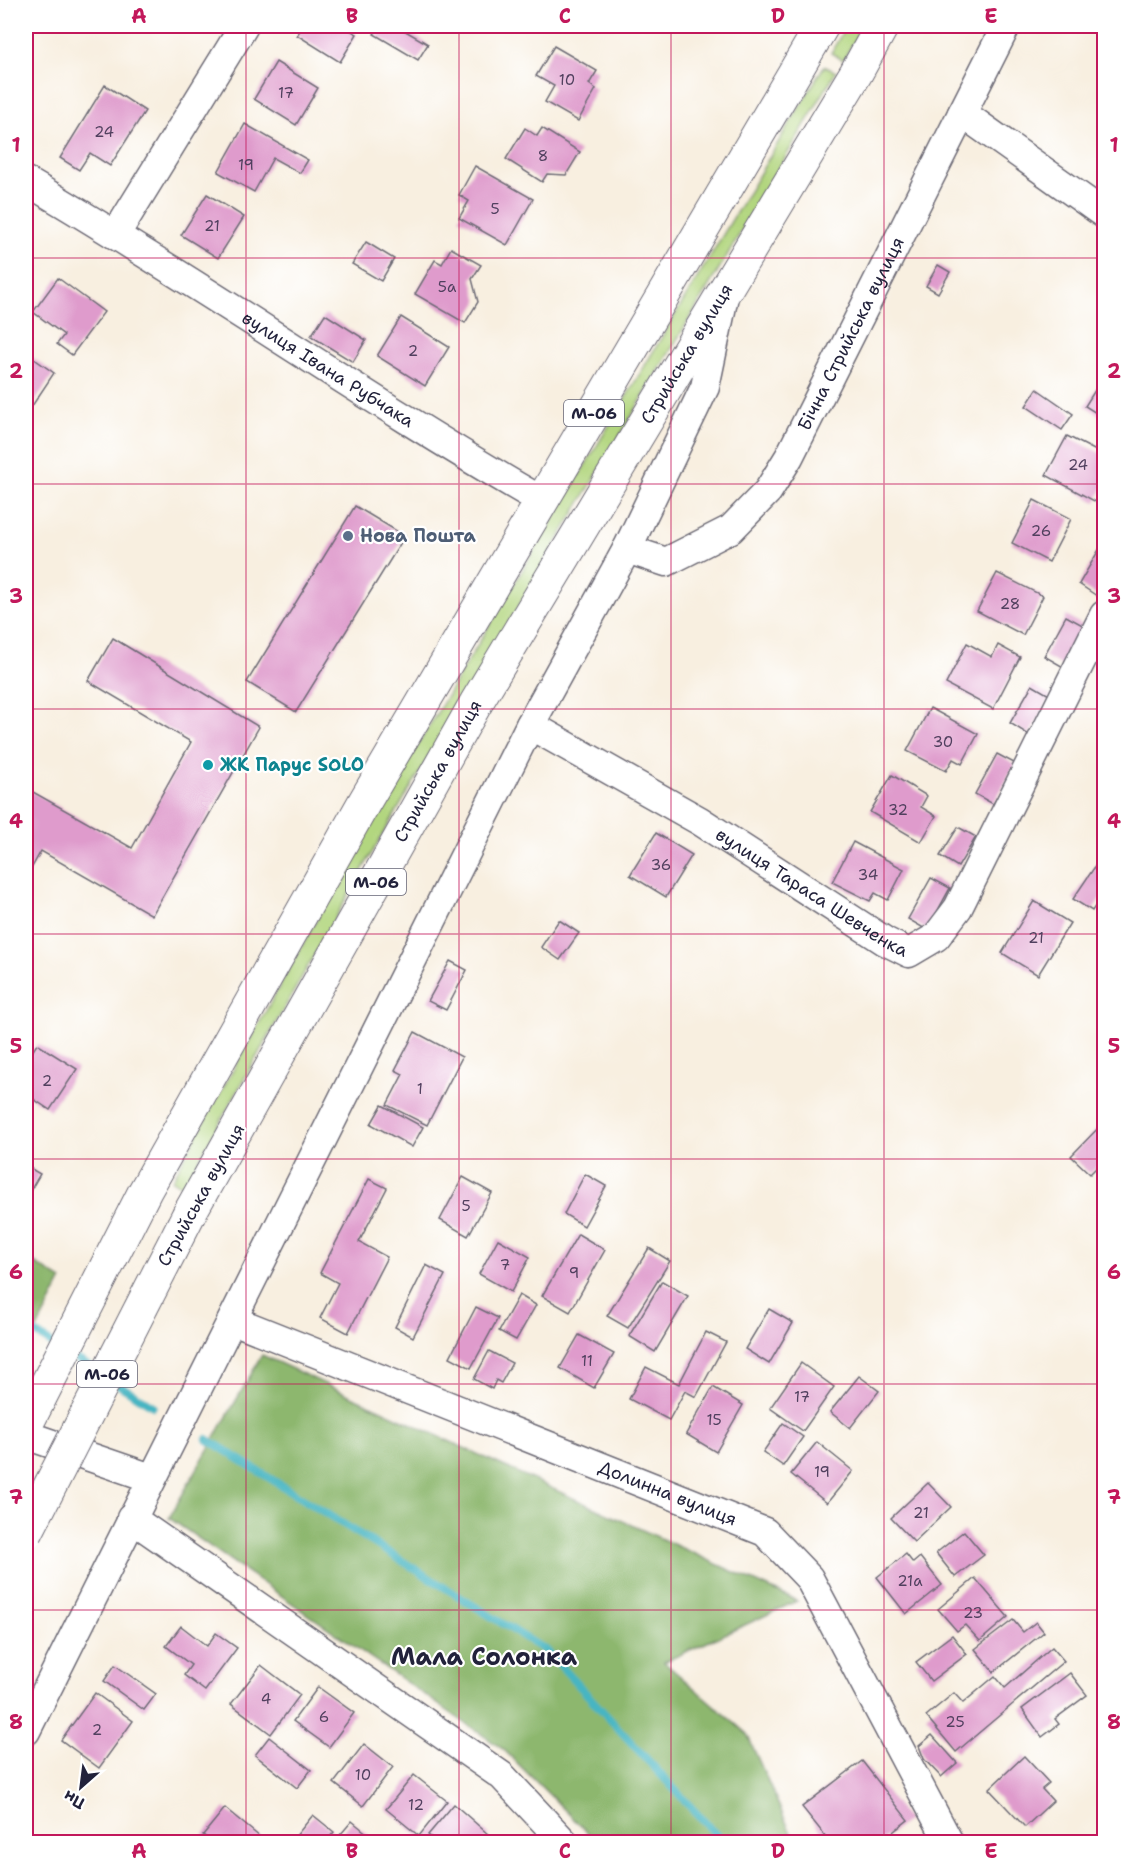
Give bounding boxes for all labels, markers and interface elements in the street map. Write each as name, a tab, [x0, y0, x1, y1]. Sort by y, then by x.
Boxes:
text: A	[131, 3, 147, 29]
text: B	[346, 3, 358, 29]
text: C	[559, 3, 571, 29]
text: D	[771, 3, 785, 29]
text: E	[984, 3, 998, 29]
house number: 10	[559, 70, 575, 90]
house number: 17	[278, 83, 294, 103]
house number: 24	[94, 122, 114, 142]
text: 1	[11, 132, 21, 158]
text: 1	[1109, 132, 1119, 158]
house number: 8	[538, 146, 548, 166]
house number: 19	[238, 155, 254, 175]
house number: 5	[490, 199, 500, 219]
house number: 21	[204, 216, 220, 236]
street label: Бічна Стрийська вулиця	[792, 233, 910, 435]
house number: 5а	[438, 277, 457, 297]
street label: Стрийська вулиця	[635, 279, 738, 428]
street label: вулиця Івана Рубчака	[237, 306, 419, 433]
house number: 2	[408, 341, 418, 361]
text: 2	[9, 358, 23, 384]
text: 2	[1107, 358, 1121, 384]
road number: М-06	[564, 400, 624, 426]
house number: 24	[1068, 455, 1088, 475]
house number: 26	[1031, 521, 1051, 541]
place label: Нова Пошта	[360, 524, 477, 548]
marker: Нова Пошта	[341, 529, 355, 543]
text: 3	[9, 583, 23, 609]
text: 3	[1107, 583, 1121, 609]
house number: 28	[1000, 594, 1020, 614]
street label: Стрийська вулиця	[388, 696, 487, 847]
house number: 30	[933, 732, 953, 752]
place label: ЖК Парус SOLO	[220, 753, 364, 777]
marker: ЖК Парус SOLO	[201, 758, 215, 772]
house number: 32	[888, 800, 908, 820]
text: 4	[9, 808, 23, 834]
text: 4	[1107, 808, 1121, 834]
street label: вулиця Тараса Шевченка	[711, 822, 912, 963]
house number: 36	[651, 855, 671, 875]
house number: 34	[858, 865, 878, 885]
road number: М-06	[346, 869, 406, 895]
house number: 21	[1028, 928, 1044, 948]
text: 5	[10, 1033, 22, 1059]
text: 5	[1108, 1033, 1120, 1059]
house number: 2	[42, 1071, 52, 1091]
house number: 1	[417, 1079, 423, 1099]
street label: Стрийська вулиця	[152, 1119, 250, 1271]
house number: 5	[461, 1196, 471, 1216]
house number: 7	[500, 1255, 510, 1275]
text: 6	[9, 1259, 23, 1285]
text: 6	[1107, 1259, 1121, 1285]
house number: 9	[569, 1263, 579, 1283]
house number: 11	[581, 1351, 593, 1371]
road number: М-06	[77, 1361, 137, 1387]
house number: 17	[794, 1387, 810, 1407]
house number: 15	[706, 1410, 722, 1430]
street label: Долинна вулиця	[595, 1455, 740, 1532]
house number: 19	[814, 1462, 830, 1482]
text: 7	[9, 1484, 23, 1510]
text: 7	[1107, 1484, 1121, 1510]
house number: 21	[913, 1503, 929, 1523]
house number: 21а	[897, 1571, 923, 1591]
house number: 23	[963, 1603, 983, 1623]
district label: Мала Солонка	[391, 1641, 578, 1673]
house number: 4	[261, 1689, 271, 1709]
house number: 6	[319, 1707, 329, 1727]
text: 8	[9, 1709, 23, 1735]
text: 8	[1107, 1709, 1121, 1735]
house number: 25	[945, 1712, 965, 1732]
house number: 2	[92, 1720, 102, 1740]
north arrow	[51, 1757, 111, 1817]
house number: 10	[355, 1765, 371, 1785]
text: Пн	[60, 1786, 88, 1814]
house number: 12	[408, 1795, 424, 1815]
text: A	[131, 1838, 147, 1864]
text: B	[346, 1838, 358, 1864]
text: C	[559, 1838, 571, 1864]
text: D	[771, 1838, 785, 1864]
text: E	[984, 1838, 998, 1864]

